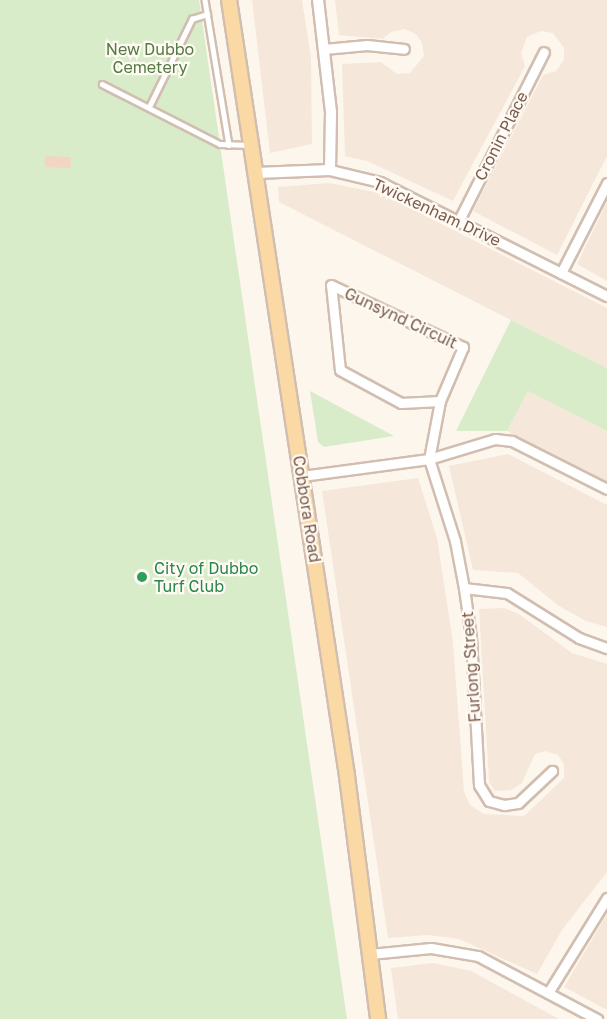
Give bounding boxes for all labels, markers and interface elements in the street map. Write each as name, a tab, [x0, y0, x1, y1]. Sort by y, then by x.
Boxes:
park label: New Dubbo Cemetery	[106, 39, 194, 77]
street label: Cronin Place	[470, 88, 532, 184]
street label: Twickenham Drive	[370, 174, 504, 250]
street label: Gunsynd Circuit	[342, 283, 460, 353]
street label: Cobbora Road	[289, 454, 325, 564]
place label: City of Dubbo Turf Club	[154, 558, 258, 596]
marker: City of Dubbo Turf Club	[135, 570, 149, 584]
street label: Furlong Street	[458, 611, 484, 723]

